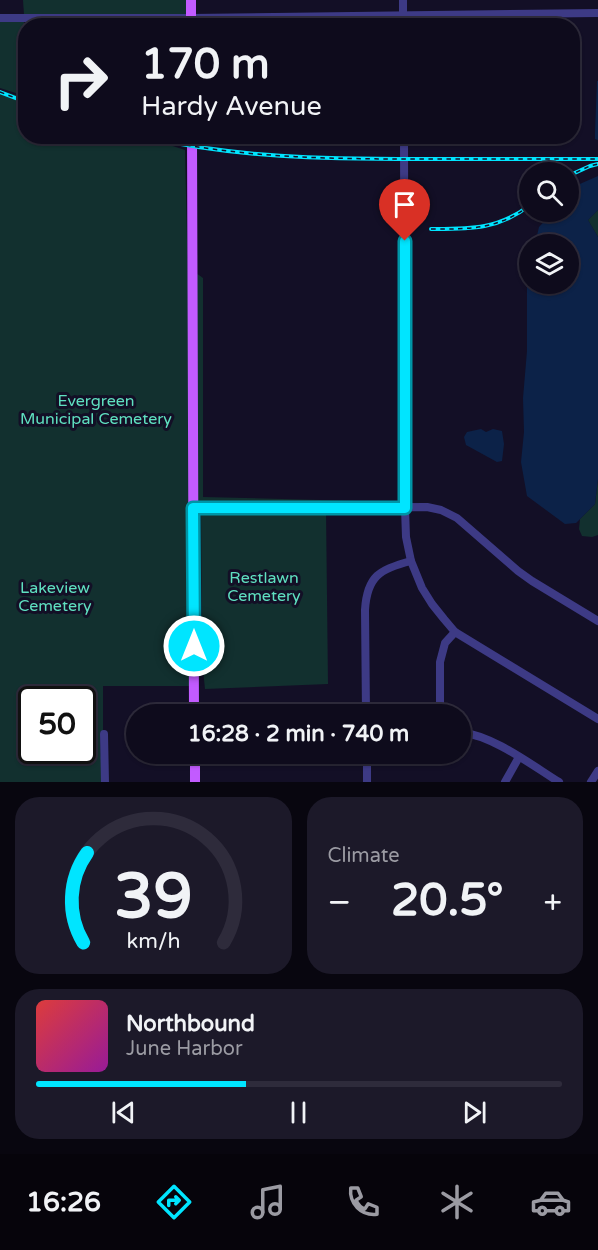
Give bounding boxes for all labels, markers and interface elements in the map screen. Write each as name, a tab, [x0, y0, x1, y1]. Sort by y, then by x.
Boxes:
text: 170 m	[141, 39, 270, 90]
icon: right	[42, 42, 120, 120]
text: Hardy Avenue	[141, 90, 322, 123]
map controls	[519, 162, 579, 294]
button: search	[519, 162, 579, 222]
pin	[379, 179, 430, 241]
icon: arrive	[388, 188, 421, 221]
button: layers	[519, 234, 579, 294]
park label: Evergreen Municipal Cemetery	[20, 391, 172, 429]
park label: Restlawn Cemetery	[227, 568, 301, 606]
park label: Lakeview Cemetery	[18, 578, 92, 616]
position arrow	[162, 614, 226, 678]
speed limit sign: 50	[18, 686, 96, 764]
text: 16:28 · 2 min · 740 m	[188, 721, 409, 747]
text: Climate	[328, 844, 400, 868]
text: 39	[114, 860, 192, 935]
text: 20.5°	[391, 874, 504, 928]
text: −	[328, 883, 351, 922]
text: +	[543, 883, 562, 922]
text: km/h	[126, 928, 180, 954]
text: Northbound	[126, 1011, 255, 1037]
text: June Harbor	[126, 1037, 243, 1061]
icon: previous	[107, 1096, 140, 1129]
icon: pause	[282, 1096, 315, 1129]
icon: next	[458, 1096, 491, 1129]
icon: directions	[153, 1181, 195, 1223]
icon: music	[247, 1181, 289, 1223]
icon: phone	[342, 1181, 384, 1223]
icon: climate	[436, 1181, 478, 1223]
icon: car	[530, 1181, 572, 1223]
text: 16:26	[26, 1186, 101, 1219]

